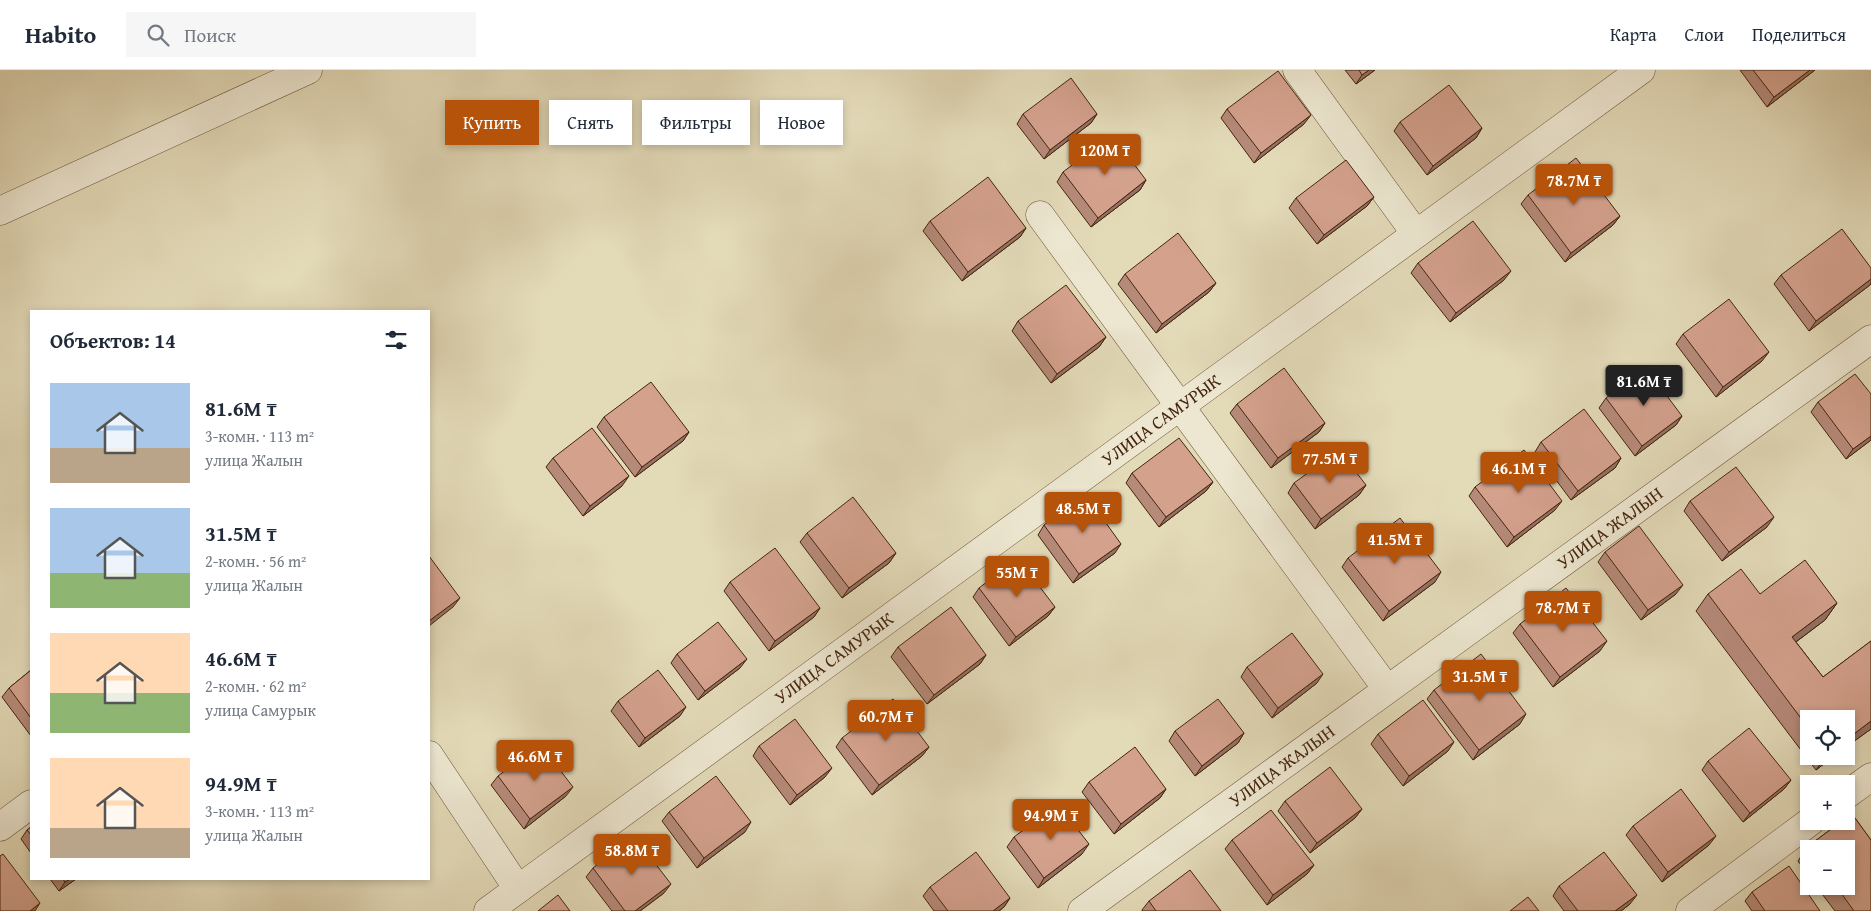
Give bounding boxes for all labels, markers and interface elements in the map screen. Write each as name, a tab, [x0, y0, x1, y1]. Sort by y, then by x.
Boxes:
search box	[126, 12, 476, 57]
text: Habito	[25, 17, 96, 52]
icon: search	[144, 21, 172, 49]
text: Поиск	[184, 21, 236, 49]
text: Карта	[1610, 21, 1657, 48]
text: Слои	[1685, 21, 1724, 48]
text: Поделиться	[1752, 21, 1846, 48]
chip: Купить	[445, 100, 539, 145]
chip: Снять	[549, 100, 632, 145]
chip: Фильтры	[642, 100, 750, 145]
chip: Новое	[760, 100, 843, 145]
pin: 120M ₸	[1064, 134, 1146, 176]
text: 120M ₸	[1080, 138, 1130, 162]
pin: 78.7M ₸	[1528, 164, 1620, 206]
text: 78.7M ₸	[1547, 168, 1601, 192]
text: Объектов: 14	[50, 325, 176, 356]
icon: filters	[382, 326, 410, 354]
pin: 81.6M ₸	[1598, 364, 1690, 407]
street label: УЛИЦА САМУРЫК	[1096, 367, 1226, 472]
text: 81.6M ₸	[1617, 369, 1671, 393]
text: 81.6M ₸	[205, 393, 277, 424]
icon: home	[90, 403, 150, 463]
text: 3-комн. · 113 m²	[205, 424, 314, 448]
pin: 77.5M ₸	[1284, 442, 1376, 484]
text: 77.5M ₸	[1303, 446, 1357, 470]
text: улица Жалын	[205, 448, 303, 472]
pin: 46.1M ₸	[1473, 452, 1565, 494]
text: 46.1M ₸	[1492, 456, 1546, 480]
street label: УЛИЦА ЖАЛЫН	[1551, 480, 1668, 575]
pin: 48.5M ₸	[1037, 492, 1129, 534]
text: 48.5M ₸	[1056, 496, 1110, 520]
text: 31.5M ₸	[205, 518, 277, 549]
pin: 41.5M ₸	[1349, 522, 1441, 565]
text: 41.5M ₸	[1368, 527, 1422, 551]
icon: home	[90, 528, 150, 588]
text: 2-комн. · 56 m²	[205, 549, 306, 573]
pin: 55M ₸	[982, 556, 1052, 598]
text: 55M ₸	[996, 560, 1038, 584]
text: улица Жалын	[205, 573, 303, 597]
pin: 78.7M ₸	[1517, 590, 1609, 633]
text: 78.7M ₸	[1536, 595, 1590, 619]
street label: УЛИЦА САМУРЫК	[769, 605, 899, 710]
text: 46.6M ₸	[205, 643, 277, 674]
icon: home	[90, 653, 150, 713]
pin: 31.5M ₸	[1434, 660, 1526, 702]
text: 31.5M ₸	[1453, 664, 1507, 688]
text: 2-комн. · 62 m²	[205, 674, 306, 698]
text: улица Самурык	[205, 698, 316, 722]
pin: 60.7M ₸	[840, 700, 932, 742]
text: 60.7M ₸	[859, 704, 913, 728]
map controls	[1800, 710, 1855, 895]
button: locate	[1800, 710, 1855, 765]
street label: УЛИЦА ЖАЛЫН	[1223, 718, 1340, 813]
pin: 46.6M ₸	[489, 740, 581, 782]
text: 46.6M ₸	[508, 744, 562, 768]
text: 94.9M ₸	[205, 768, 277, 799]
button: +	[1800, 775, 1855, 830]
icon: home	[90, 778, 150, 838]
pin: 94.9M ₸	[1005, 798, 1097, 841]
text: 3-комн. · 113 m²	[205, 799, 314, 823]
text: 94.9M ₸	[1024, 803, 1078, 827]
text: улица Жалын	[205, 823, 303, 847]
pin: 58.8M ₸	[586, 834, 678, 876]
text: 58.8M ₸	[605, 838, 659, 862]
button: −	[1800, 840, 1855, 895]

